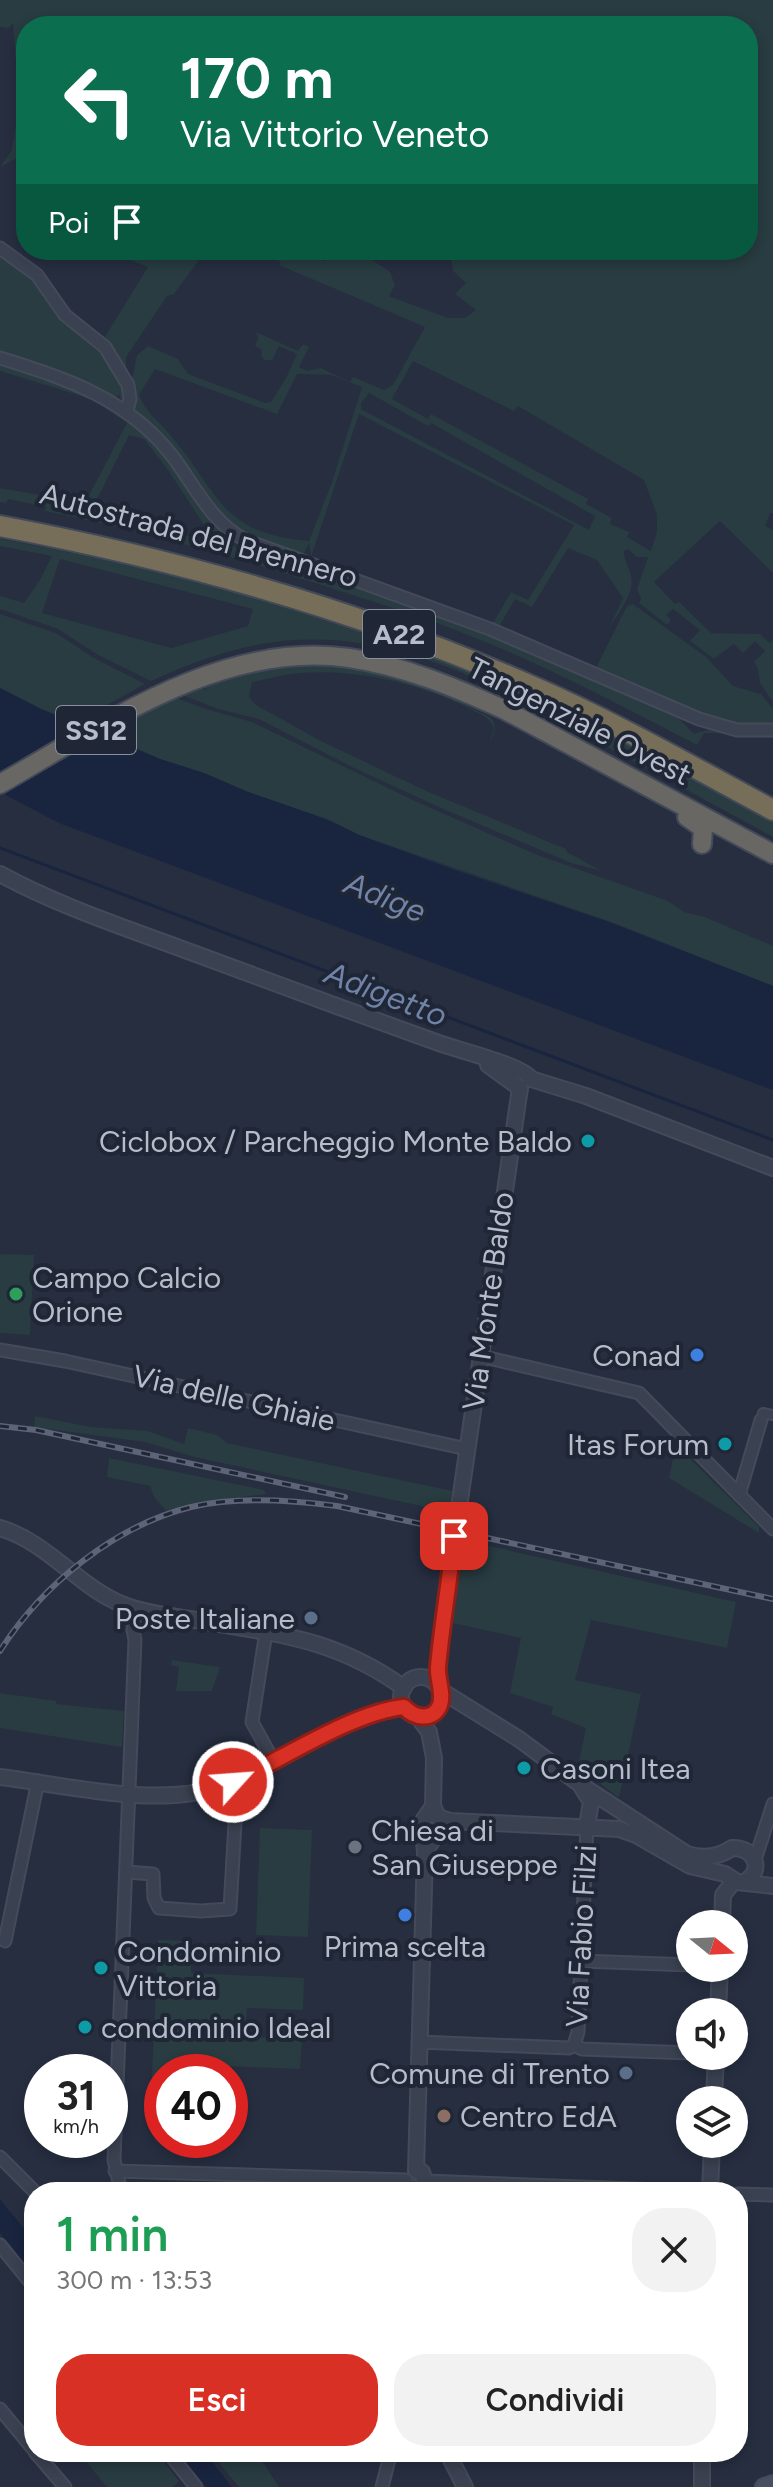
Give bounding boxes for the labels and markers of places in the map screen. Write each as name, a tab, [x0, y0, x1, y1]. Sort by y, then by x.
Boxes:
place label: Ciclobox / Parcheggio Monte Baldo	[99, 1123, 572, 1160]
marker: Ciclobox / Parcheggio Monte Baldo	[579, 1132, 597, 1150]
place label: Campo Calcio Orione	[32, 1259, 221, 1330]
marker: Campo Calcio Orione	[7, 1285, 25, 1303]
place label: Conad	[592, 1337, 681, 1374]
marker: Conad	[688, 1346, 706, 1364]
place label: Itas Forum	[567, 1426, 709, 1463]
marker: Itas Forum	[716, 1435, 734, 1453]
pin	[420, 1502, 488, 1570]
place label: Poste Italiane	[115, 1600, 295, 1637]
marker: Poste Italiane	[302, 1609, 320, 1627]
place label: Casoni Itea	[540, 1750, 691, 1787]
marker: Casoni Itea	[515, 1759, 533, 1777]
place label: Chiesa di San Giuseppe	[371, 1812, 558, 1883]
marker: Chiesa di San Giuseppe	[346, 1838, 364, 1856]
marker: Prima scelta	[396, 1906, 414, 1924]
place label: Prima scelta	[324, 1928, 486, 1965]
place label: Condominio Vittoria	[117, 1933, 281, 2004]
marker: Condominio Vittoria	[92, 1959, 110, 1977]
place label: condominio Ideal	[101, 2009, 331, 2046]
marker: condominio Ideal	[76, 2018, 94, 2036]
place label: Comune di Trento	[369, 2055, 610, 2092]
marker: Comune di Trento	[617, 2064, 635, 2082]
place label: Centro EdA	[460, 2098, 617, 2135]
marker: Centro EdA	[435, 2107, 453, 2125]

